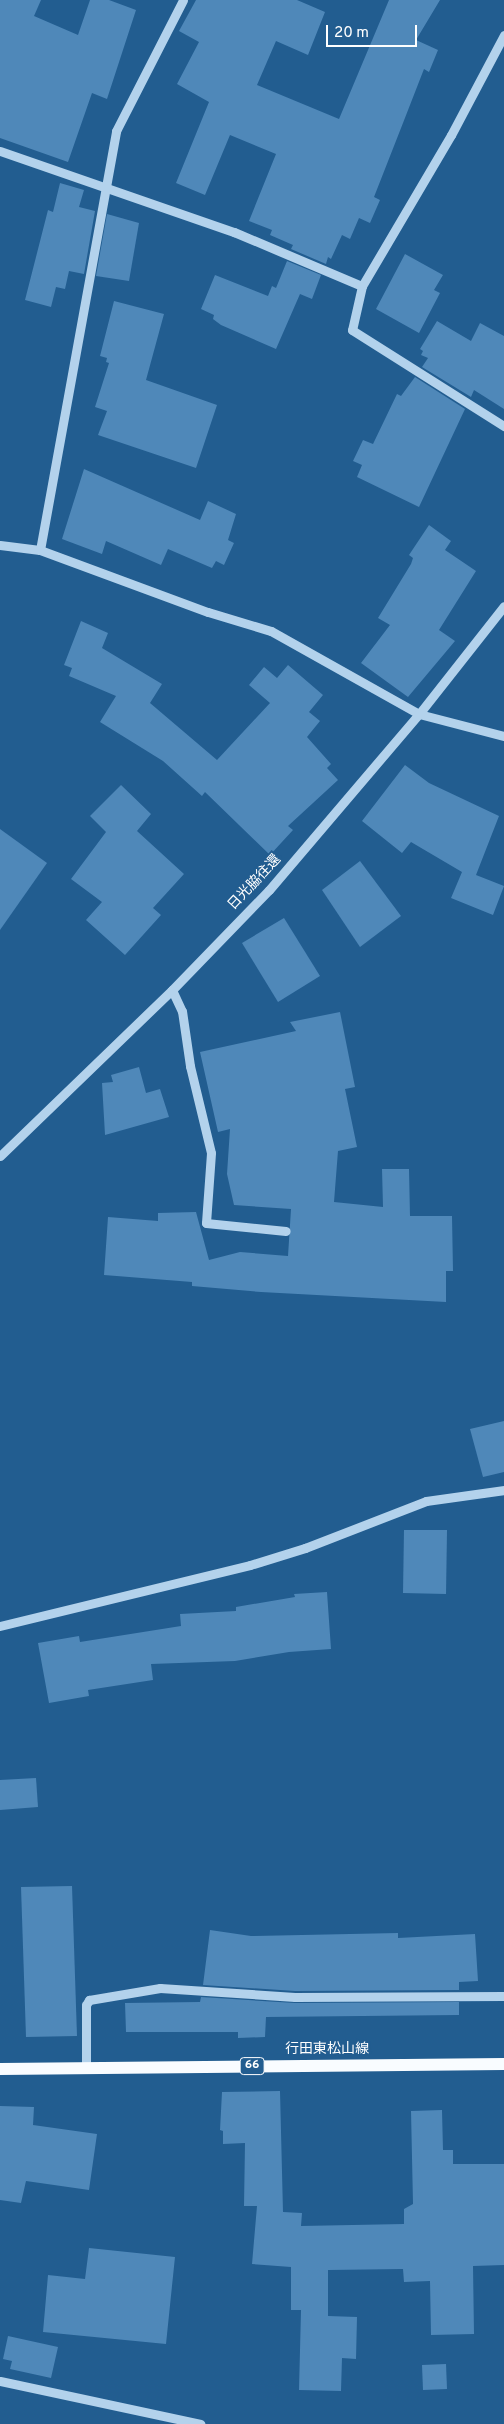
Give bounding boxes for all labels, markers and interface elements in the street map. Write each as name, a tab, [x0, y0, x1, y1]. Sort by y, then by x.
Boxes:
scale bar	[329, 15, 420, 47]
text: 20 m	[334, 24, 369, 43]
street label: 日光脇往還	[225, 852, 285, 914]
street label: 行田東松山線	[285, 2042, 369, 2058]
road number: 66	[240, 2056, 264, 2076]

